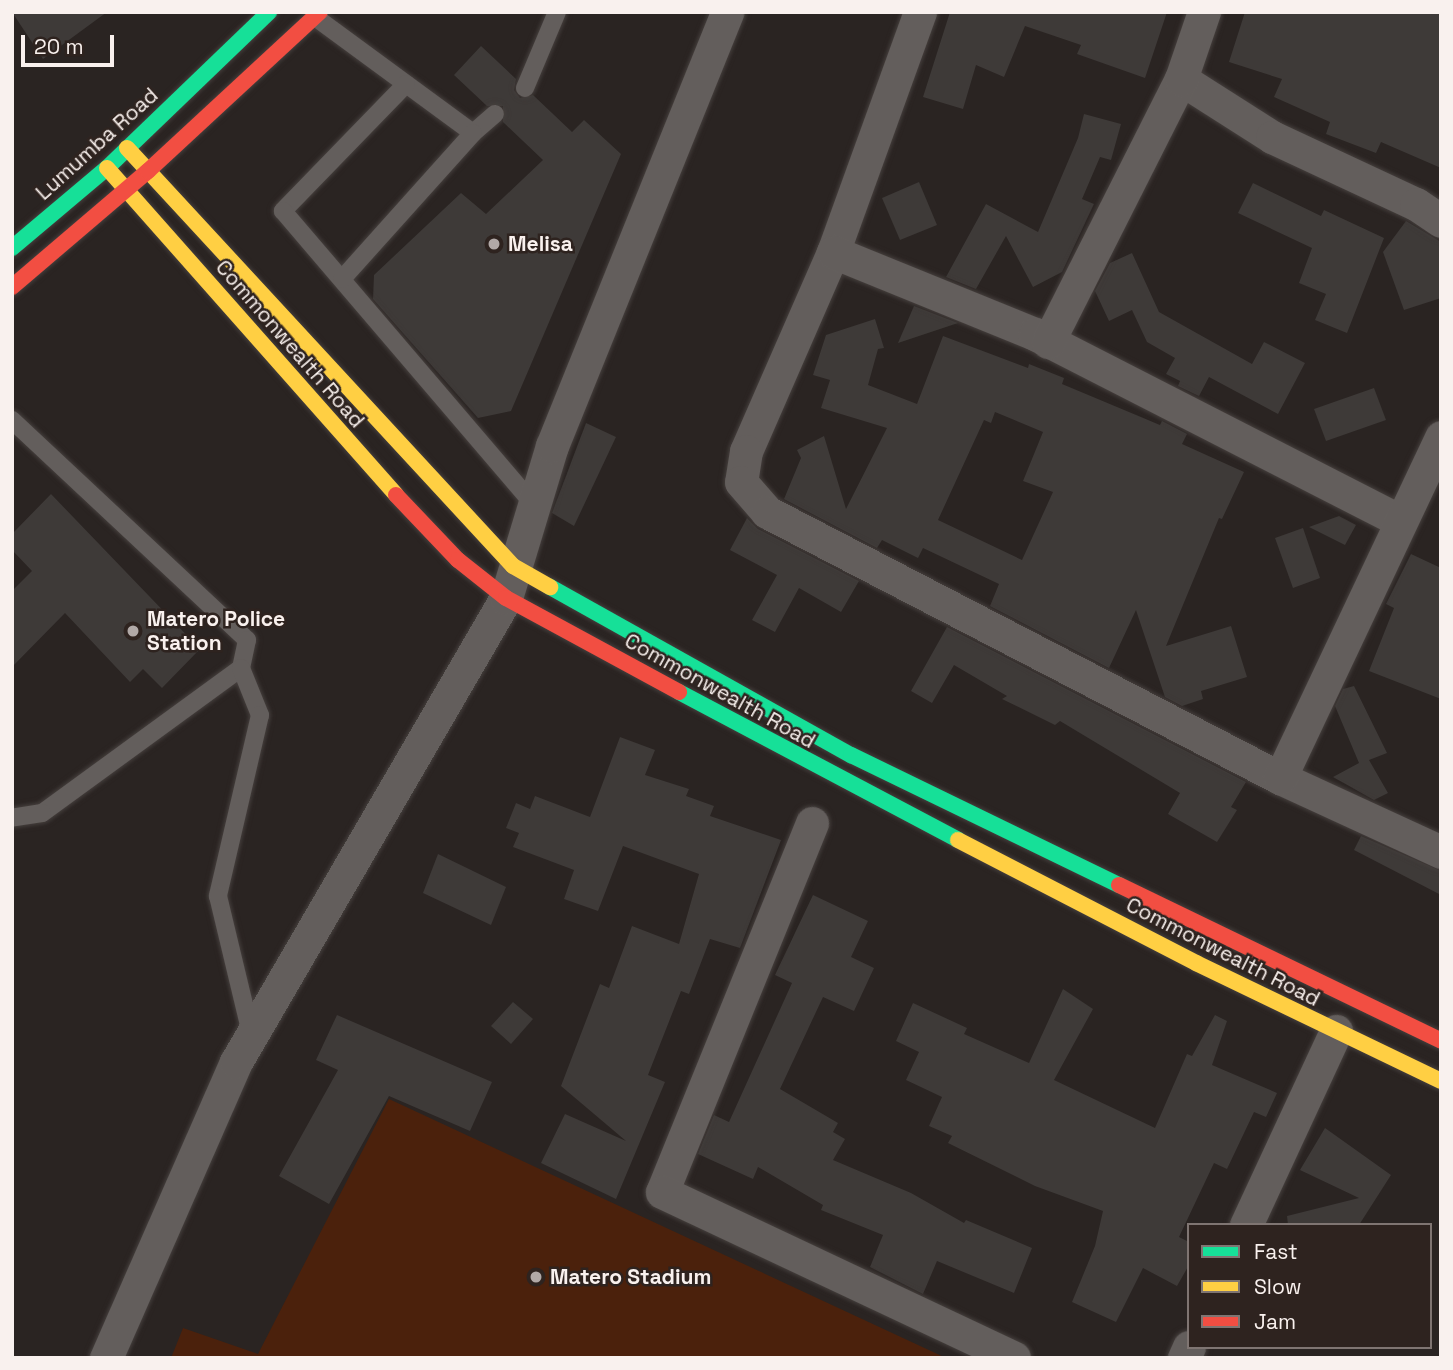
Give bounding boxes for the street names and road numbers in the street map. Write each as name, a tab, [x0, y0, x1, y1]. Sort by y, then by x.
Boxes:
street label: Lumumba Road	[31, 83, 163, 205]
street label: Commonwealth Road	[210, 255, 370, 433]
street label: Commonwealth Road	[620, 628, 820, 754]
street label: Commonwealth Road	[1122, 892, 1324, 1012]

